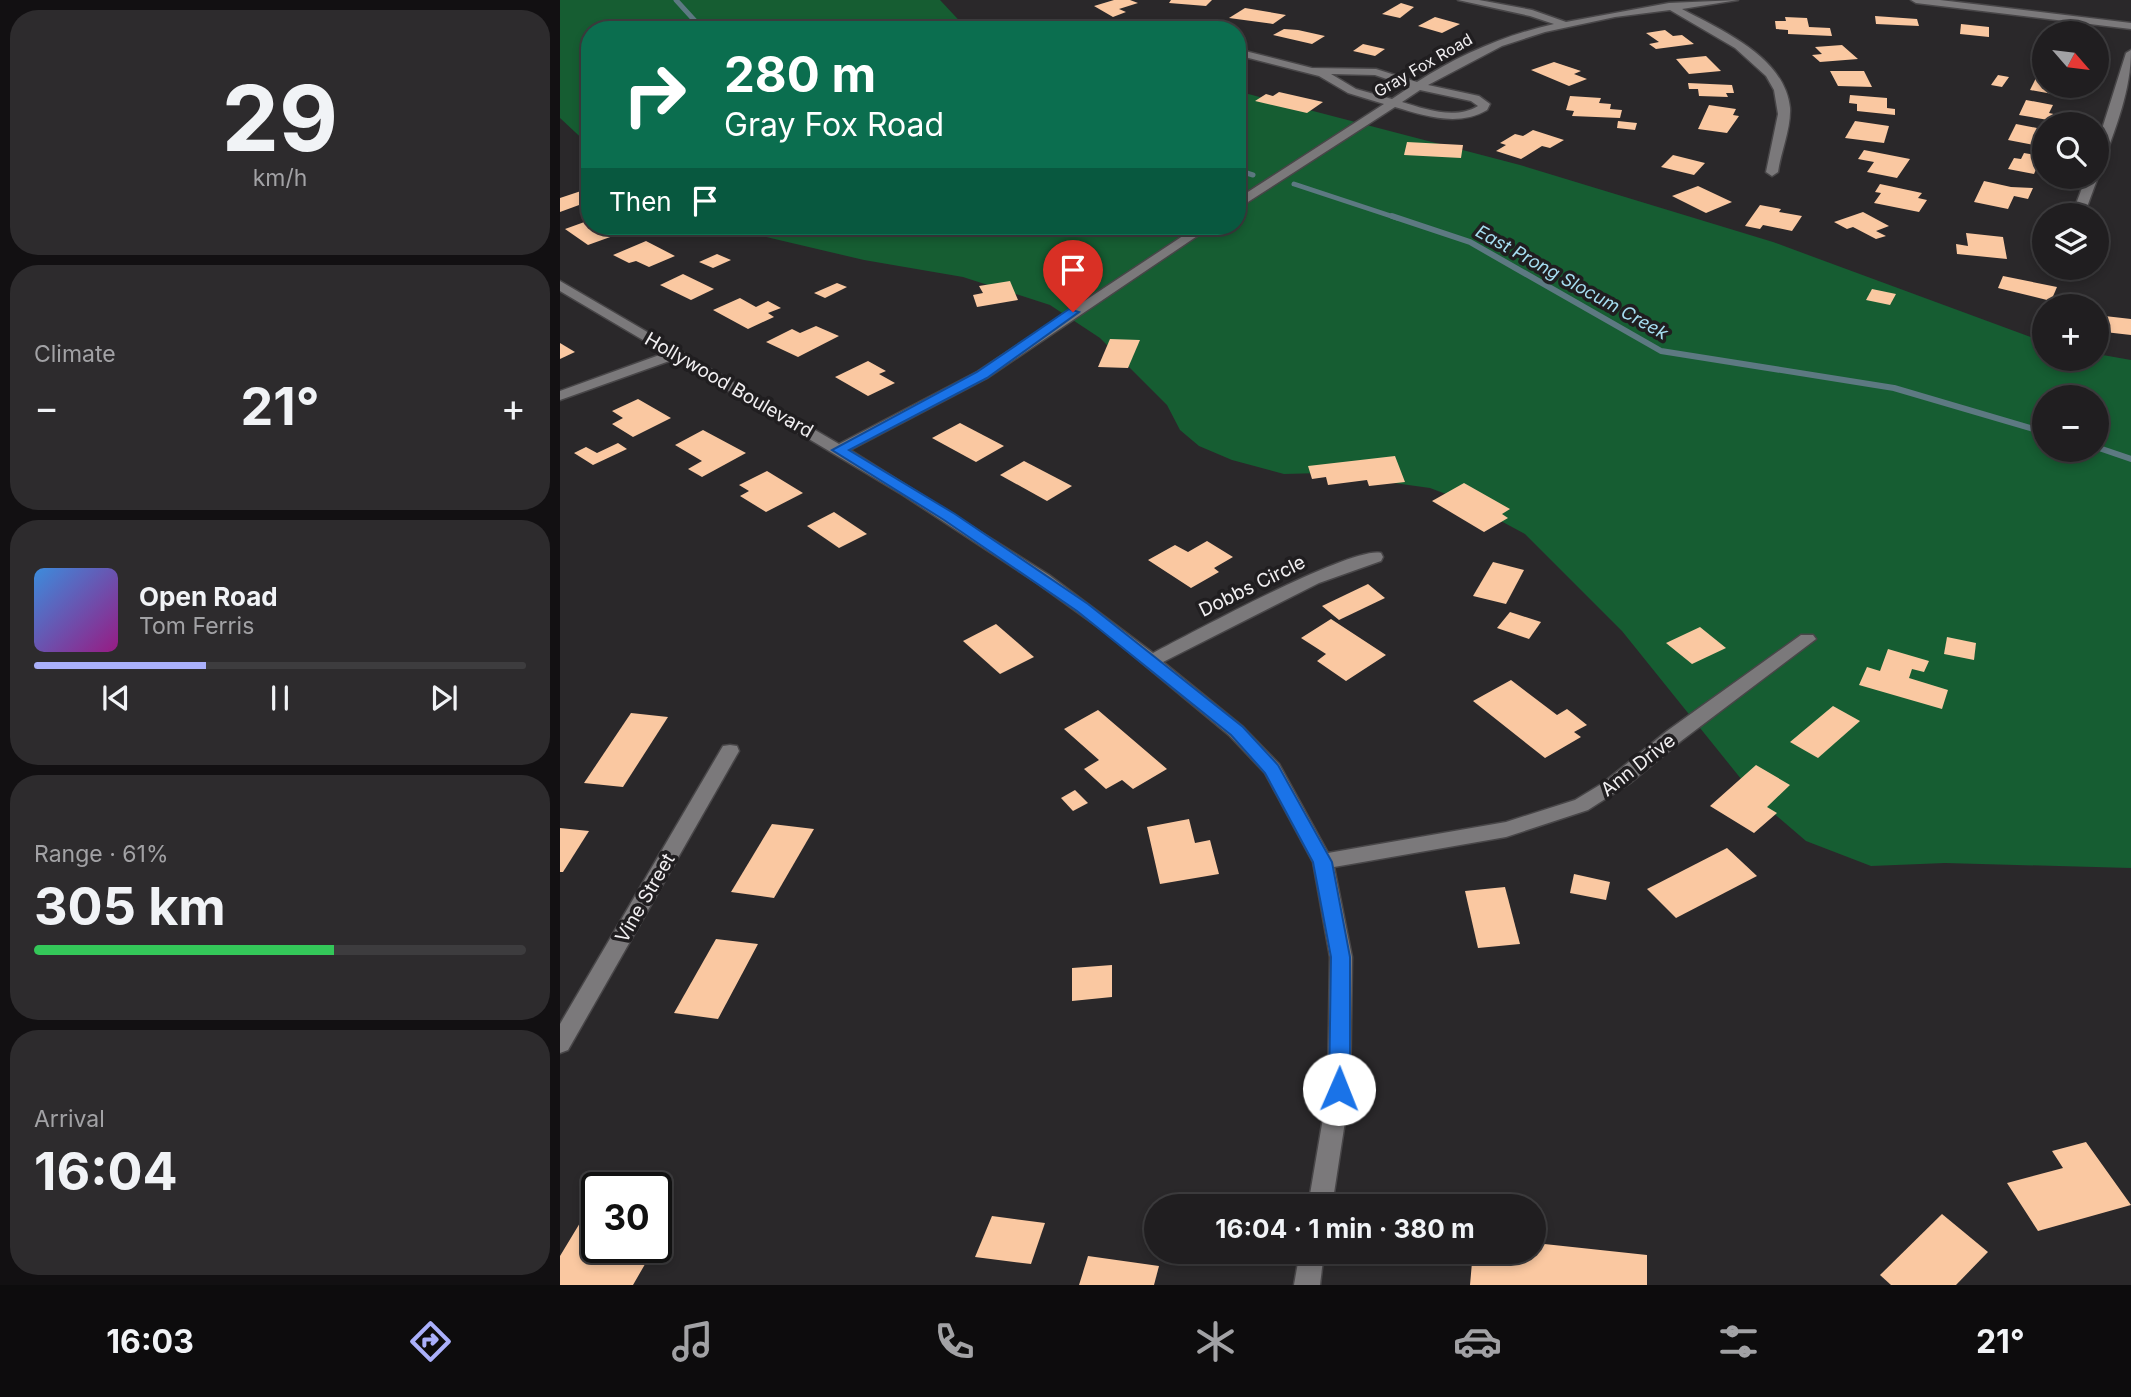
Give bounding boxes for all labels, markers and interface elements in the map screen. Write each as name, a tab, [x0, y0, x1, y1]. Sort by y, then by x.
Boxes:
north arrow	[2032, 21, 2109, 98]
map controls	[2032, 21, 2109, 462]
street label: Gray Fox Road	[1370, 29, 1476, 101]
text: 280 m	[724, 45, 876, 104]
icon: right	[609, 49, 700, 140]
text: 29	[222, 63, 338, 173]
text: Gray Fox Road	[724, 105, 944, 144]
button: search	[2032, 112, 2109, 189]
text: km/h	[253, 164, 307, 192]
icon: arrive	[686, 182, 724, 220]
text: Then	[609, 186, 672, 217]
button: layers	[2032, 203, 2109, 280]
water label: East Prong Slocum Creek	[1472, 220, 1673, 344]
pin	[1043, 240, 1103, 312]
icon: arrive	[1054, 251, 1092, 289]
button: +	[2032, 294, 2109, 371]
street label: Hollywood Boulevard	[641, 327, 817, 443]
text: Climate	[34, 340, 116, 368]
text: 21°	[240, 375, 320, 438]
text: −	[34, 384, 59, 430]
text: +	[501, 384, 526, 430]
button: −	[2032, 385, 2109, 462]
street label: Dobbs Circle	[1195, 550, 1309, 622]
text: Open Road	[139, 581, 278, 612]
text: Tom Ferris	[139, 612, 254, 640]
icon: previous	[97, 679, 135, 717]
icon: pause	[261, 679, 299, 717]
icon: next	[425, 679, 463, 717]
street label: Ann Drive	[1596, 729, 1680, 801]
text: Range · 61%	[34, 840, 168, 868]
street label: Vine Street	[610, 849, 680, 947]
text: 305 km	[34, 875, 226, 938]
position arrow	[1302, 1052, 1376, 1126]
text: Arrival	[34, 1105, 105, 1133]
text: 16:04	[34, 1140, 178, 1203]
speed limit sign: 30	[581, 1172, 672, 1263]
text: 16:04 · 1 min · 380 m	[1215, 1213, 1475, 1244]
icon: directions	[406, 1317, 455, 1366]
icon: music	[668, 1317, 717, 1366]
icon: phone	[930, 1317, 979, 1366]
icon: climate	[1191, 1317, 1240, 1366]
icon: car	[1453, 1317, 1502, 1366]
icon: filters	[1714, 1317, 1763, 1366]
text: 16:03	[106, 1322, 194, 1361]
text: 21°	[1976, 1322, 2025, 1361]

